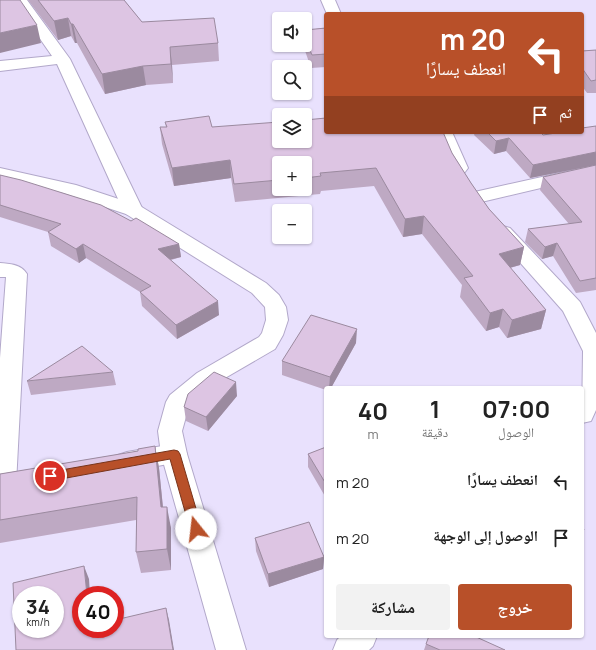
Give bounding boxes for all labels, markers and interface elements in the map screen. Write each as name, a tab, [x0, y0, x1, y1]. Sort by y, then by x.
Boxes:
map controls	[272, 12, 312, 244]
button: sound	[272, 12, 312, 52]
text: 20 m	[440, 20, 506, 58]
icon: left	[520, 28, 572, 80]
text: انعطف يسارًا	[426, 56, 506, 80]
button: search	[272, 60, 312, 100]
text: ثم	[559, 102, 572, 123]
icon: arrive	[529, 104, 551, 126]
button: layers	[272, 108, 312, 148]
button: +	[272, 156, 312, 196]
button: −	[272, 204, 312, 244]
text: 1	[430, 392, 440, 425]
text: 07:00	[482, 392, 550, 425]
text: 40	[358, 394, 388, 427]
text: دقيقة	[422, 423, 448, 441]
text: الوصول	[498, 423, 534, 441]
text: m	[367, 425, 378, 443]
pin	[33, 459, 67, 493]
icon: arrive	[39, 465, 61, 487]
text: انعطف يسارًا	[467, 469, 538, 490]
icon: left	[550, 471, 572, 493]
text: 20 m	[336, 472, 369, 493]
position arrow	[175, 508, 217, 550]
text: الوصول إلى الوجهة	[433, 525, 538, 546]
icon: arrive	[550, 527, 572, 549]
text: 20 m	[336, 528, 369, 549]
button: مشاركة	[336, 584, 450, 630]
button: خروج	[458, 584, 572, 630]
speed limit sign: 40	[72, 586, 124, 638]
text: 34	[26, 593, 50, 620]
text: km/h	[26, 615, 50, 629]

